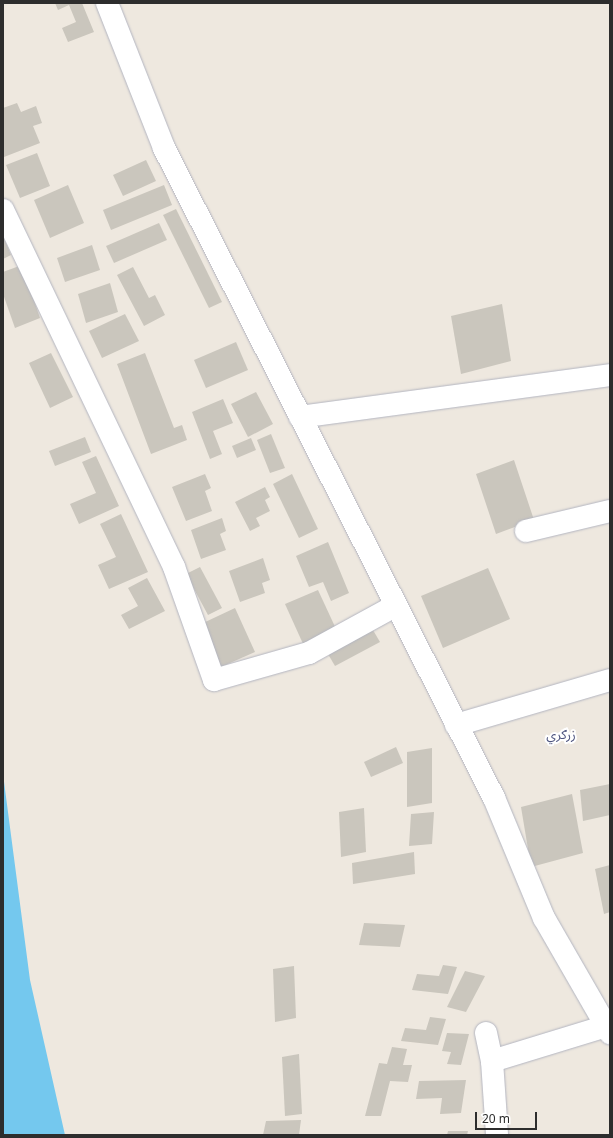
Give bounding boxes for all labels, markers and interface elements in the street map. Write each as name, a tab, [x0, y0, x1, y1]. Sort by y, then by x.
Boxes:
district label: زرګري	[546, 726, 576, 742]
scale bar	[477, 1104, 539, 1130]
text: 20 m	[482, 1110, 510, 1127]

